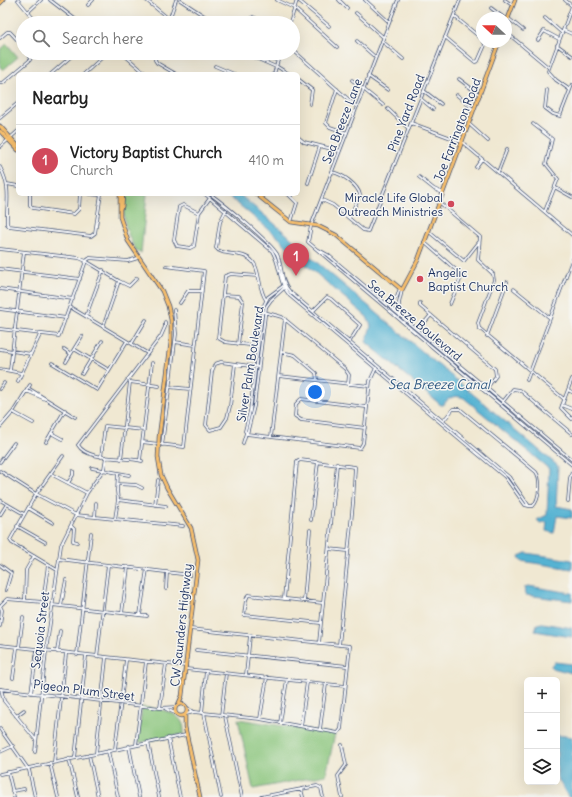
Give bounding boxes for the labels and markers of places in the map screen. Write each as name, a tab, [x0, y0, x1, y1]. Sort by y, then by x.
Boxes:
place label: Miracle Life Global Outreach Ministries	[338, 190, 443, 219]
marker: Miracle Life Global Outreach Ministries	[446, 199, 456, 209]
pin: 1	[283, 243, 309, 276]
place label: Angelic Baptist Church	[428, 265, 508, 294]
marker: Angelic Baptist Church	[415, 274, 425, 284]

